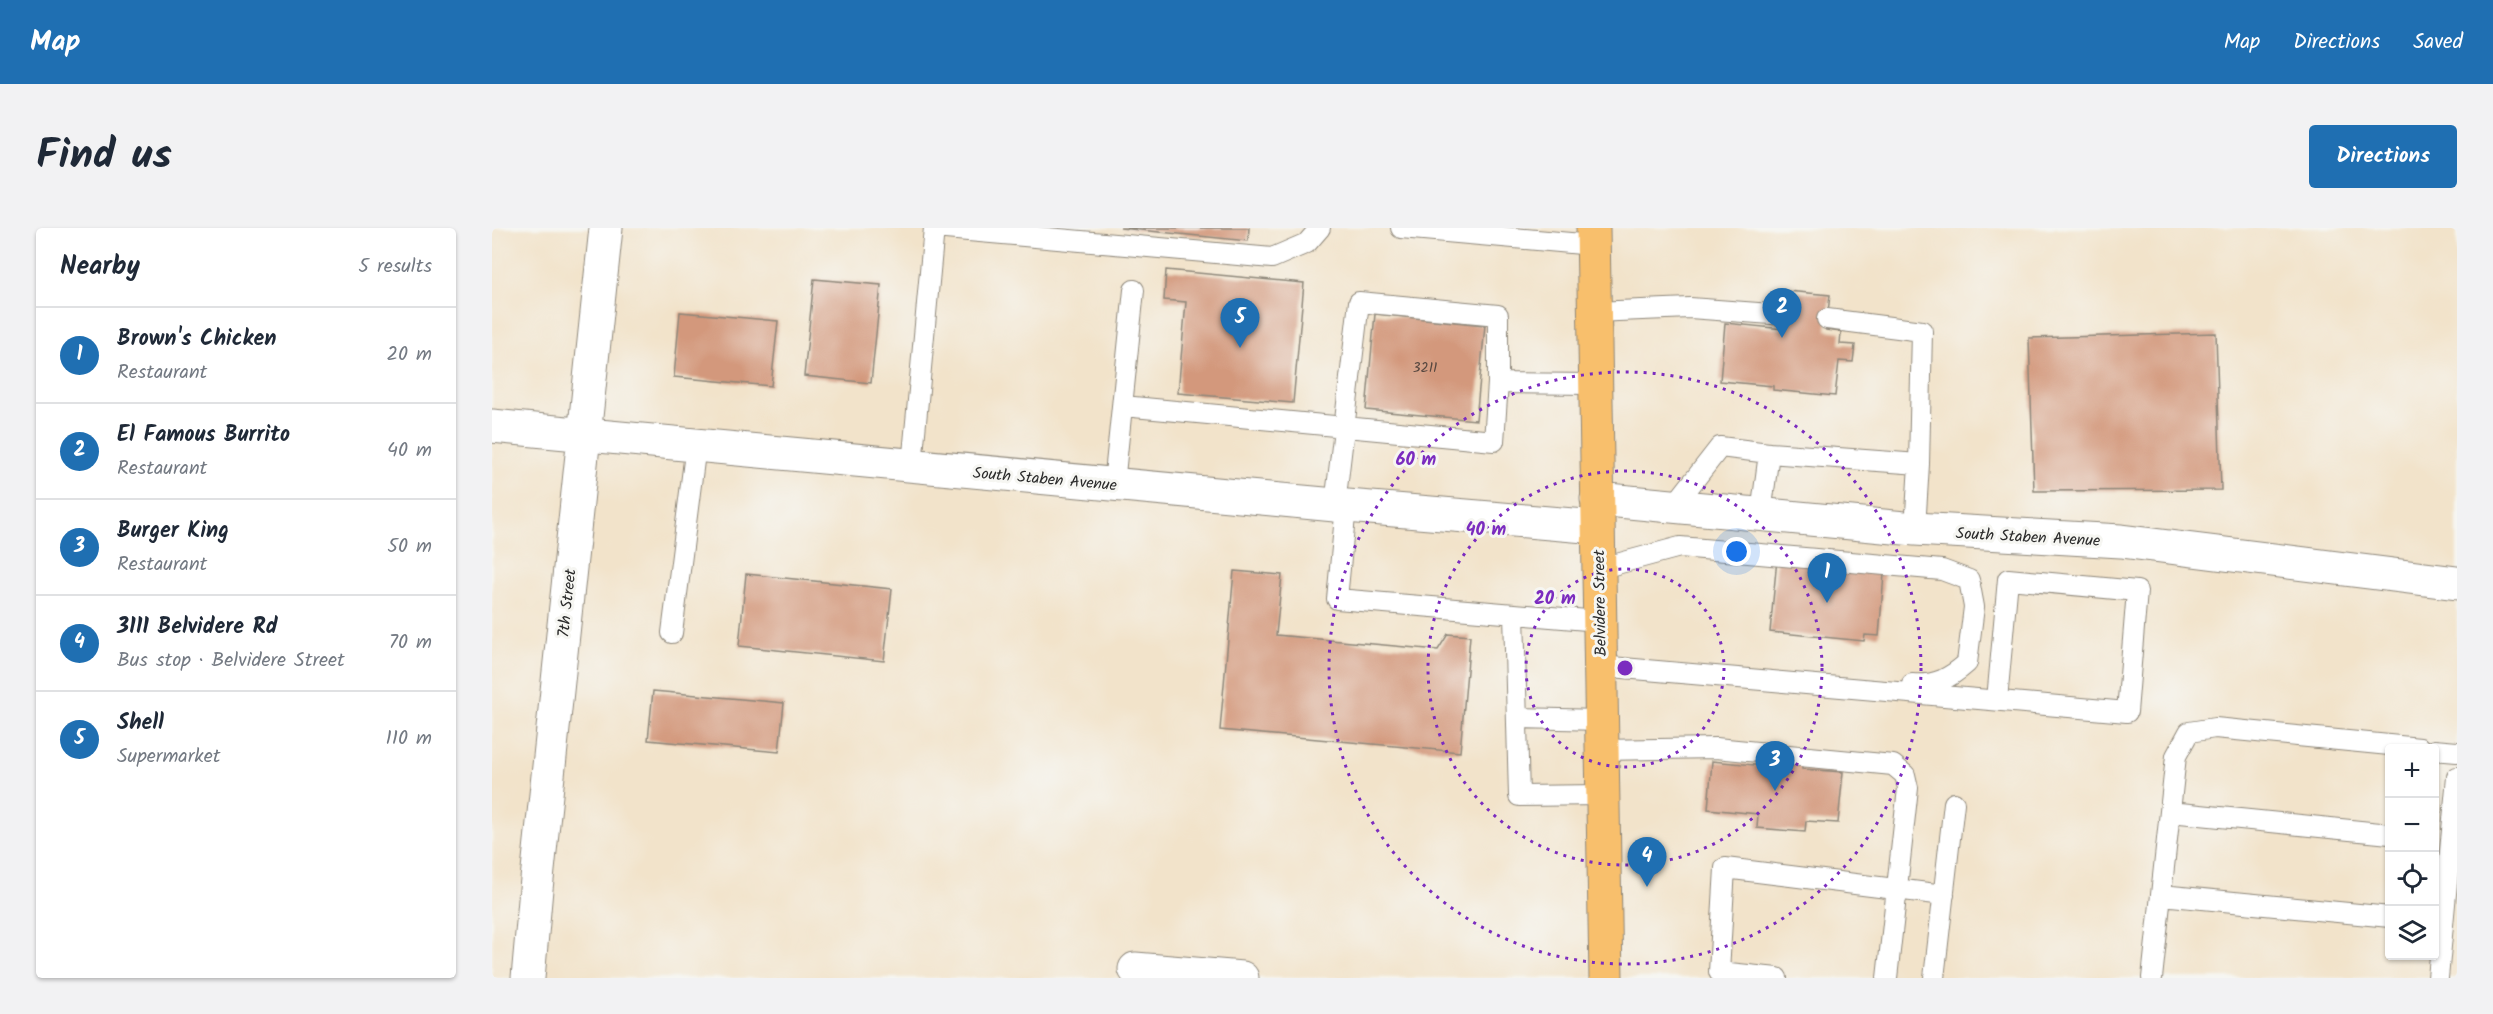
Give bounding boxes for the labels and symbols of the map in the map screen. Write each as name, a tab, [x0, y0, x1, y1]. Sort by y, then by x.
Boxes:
pin: 2	[1762, 288, 1802, 338]
pin: 5	[1220, 298, 1260, 348]
house number: 3211	[1413, 357, 1437, 379]
text: 60 m	[1396, 446, 1437, 475]
street label: South Staben Avenue	[972, 461, 1118, 498]
text: 40 m	[1466, 516, 1507, 545]
street label: South Staben Avenue	[1955, 521, 2101, 554]
your location	[1722, 537, 1751, 566]
street label: Belvidere Street	[1587, 549, 1614, 656]
pin: 1	[1808, 554, 1846, 603]
street label: 7th Street	[551, 567, 584, 639]
text: 20 m	[1534, 585, 1576, 614]
centre of rings	[1615, 658, 1635, 678]
pin: 3	[1756, 742, 1794, 791]
pin: 4	[1628, 838, 1666, 887]

